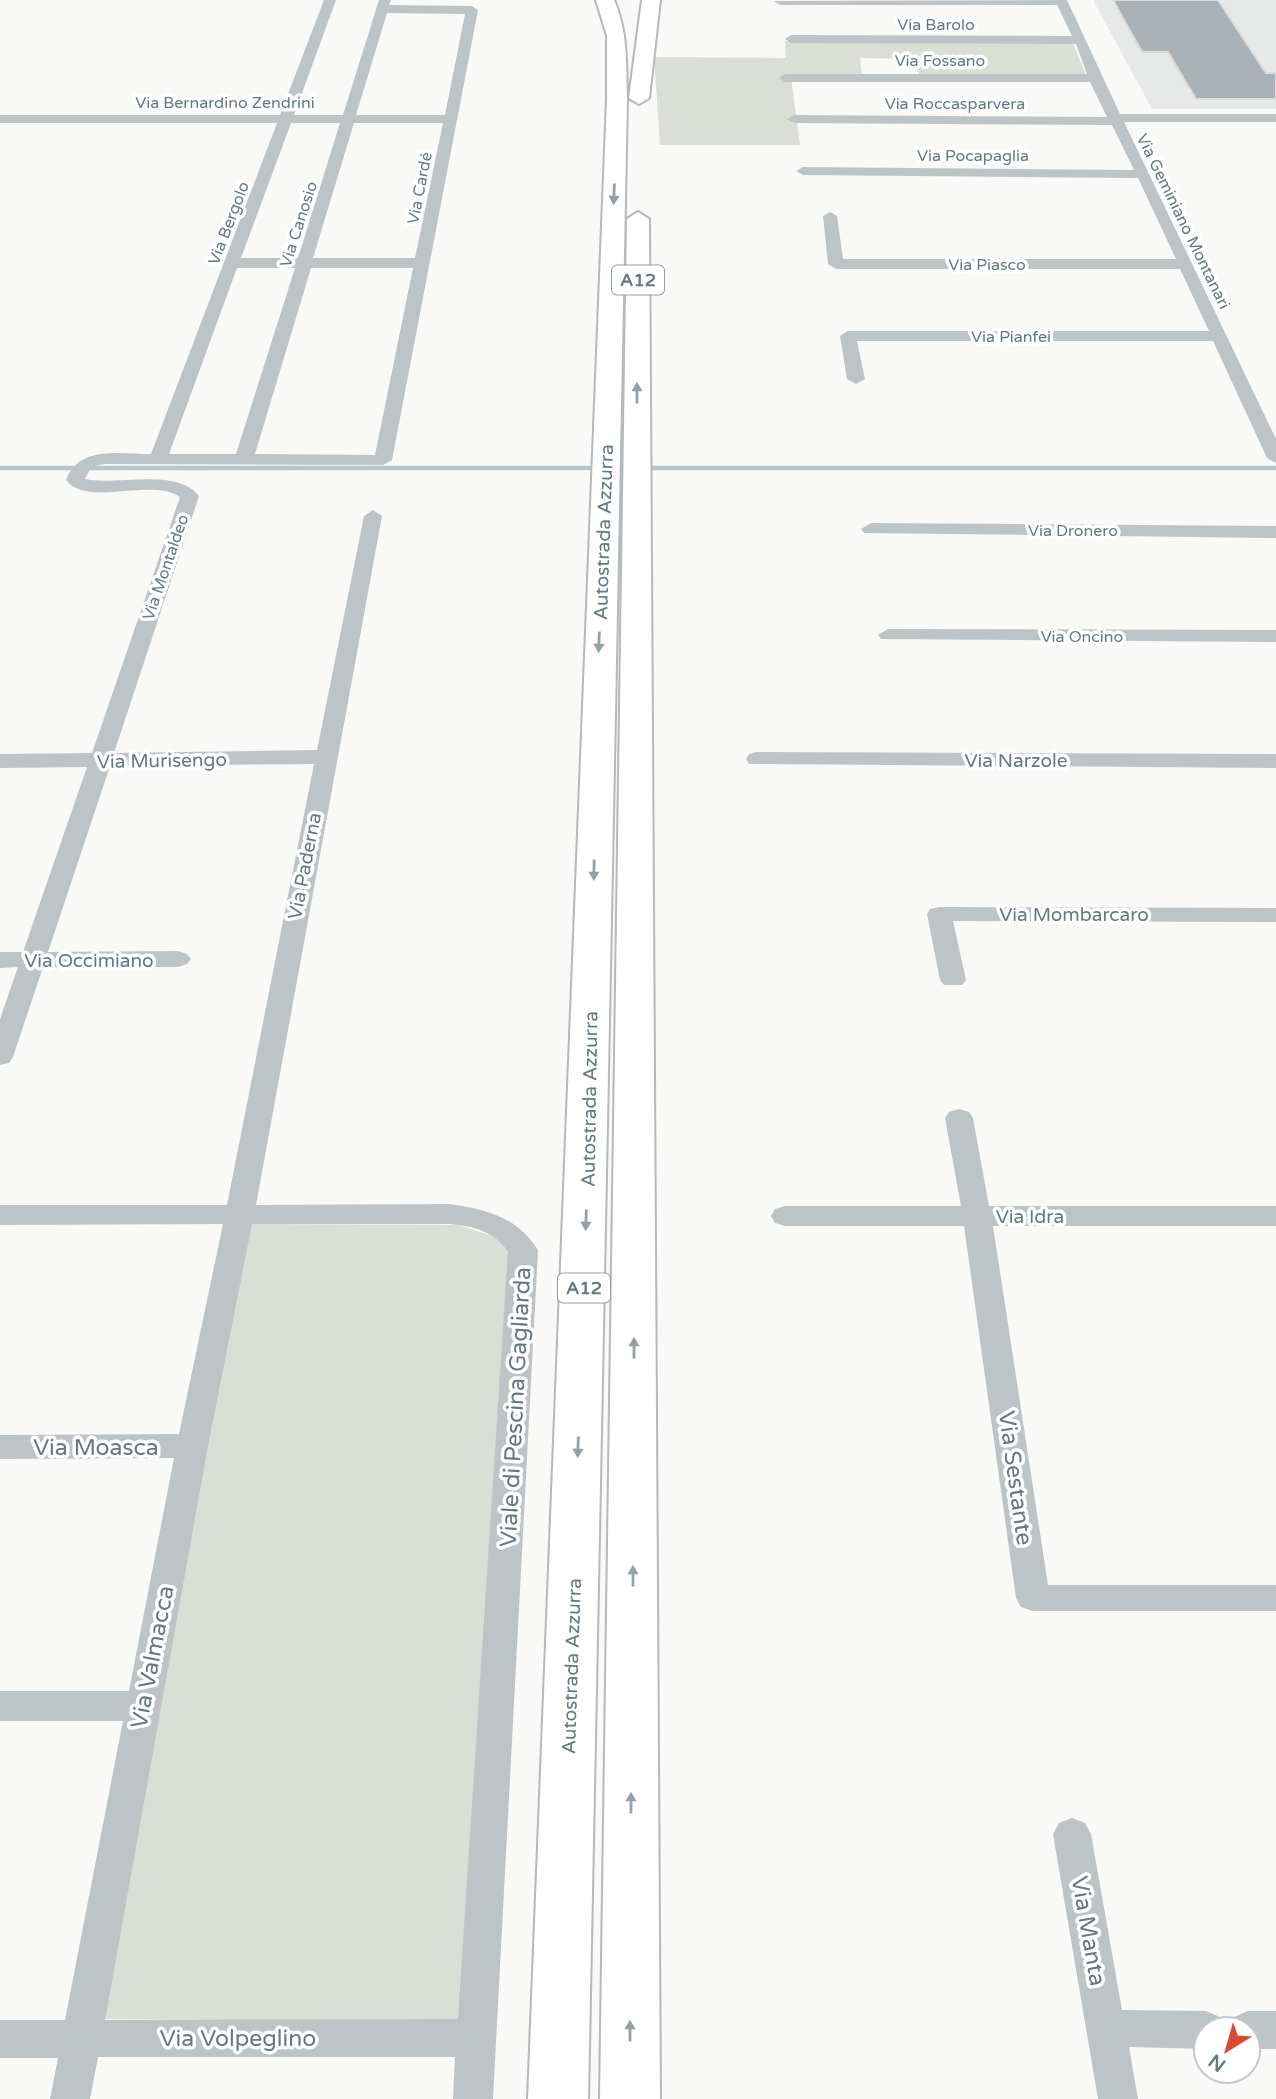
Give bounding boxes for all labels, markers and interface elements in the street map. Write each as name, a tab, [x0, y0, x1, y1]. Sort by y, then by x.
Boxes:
street label: Via Barolo	[897, 15, 975, 35]
street label: Via Fossano	[895, 51, 985, 71]
street label: Via Bernardino Zendrini	[135, 93, 315, 113]
street label: Via Roccasparvera	[885, 94, 1025, 114]
street label: Via Geminiano Montanari	[1132, 130, 1234, 312]
street label: Via Pocapaglia	[917, 146, 1029, 166]
street label: Via Cardé	[403, 150, 437, 226]
street label: Via Bergolo	[204, 179, 254, 268]
street label: Via Canosio	[276, 179, 322, 270]
one-way arrow	[608, 183, 619, 205]
street label: Via Piasco	[948, 255, 1026, 275]
road number: A12	[612, 266, 664, 294]
street label: Via Pianfei	[971, 327, 1051, 347]
one-way arrow	[632, 382, 643, 404]
street label: Autostrada Azzurra	[590, 444, 618, 620]
street label: Via Montaldeo	[138, 512, 193, 623]
street label: Via Dronero	[1028, 521, 1118, 541]
street label: Via Oncino	[1041, 627, 1123, 647]
one-way arrow	[594, 631, 605, 653]
street label: Via Murisengo	[97, 749, 227, 773]
street label: Via Narzole	[964, 750, 1068, 772]
street label: Via Paderna	[284, 811, 326, 922]
one-way arrow	[588, 859, 599, 881]
street label: Via Mombarcaro	[999, 904, 1149, 926]
street label: Via Occimiano	[24, 950, 154, 972]
street label: Autostrada Azzurra	[577, 1011, 603, 1187]
street label: Via Idra	[996, 1206, 1064, 1228]
one-way arrow	[580, 1209, 592, 1231]
street label: Viale di Pescina Gagliarda	[495, 1266, 537, 1548]
road number: A12	[558, 1274, 610, 1302]
one-way arrow	[628, 1337, 640, 1359]
street label: Via Sestante	[992, 1409, 1038, 1547]
street label: Via Moasca	[33, 1434, 159, 1462]
one-way arrow	[573, 1436, 584, 1458]
one-way arrow	[627, 1565, 639, 1587]
street label: Autostrada Azzurra	[558, 1578, 586, 1754]
street label: Via Valmacca	[125, 1583, 181, 1731]
one-way arrow	[626, 1792, 637, 1814]
street label: Via Manta	[1065, 1874, 1111, 1988]
north arrow	[1192, 2015, 1262, 2085]
one-way arrow	[624, 2020, 636, 2042]
street label: Via Volpeglino	[160, 2025, 316, 2053]
text: N	[1205, 2049, 1230, 2076]

